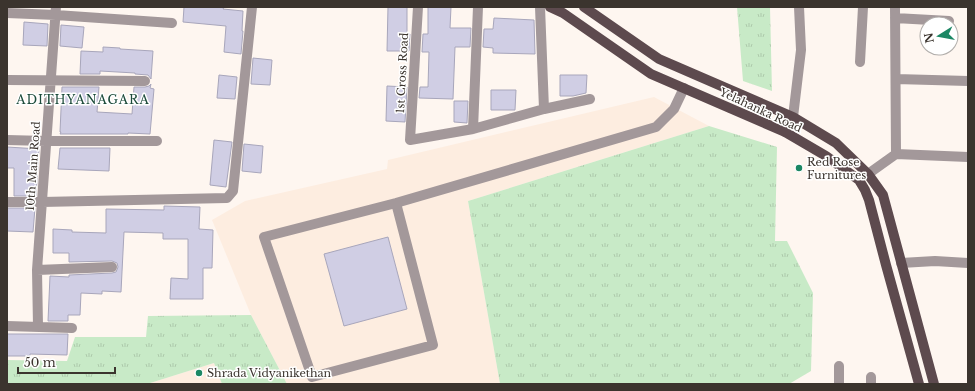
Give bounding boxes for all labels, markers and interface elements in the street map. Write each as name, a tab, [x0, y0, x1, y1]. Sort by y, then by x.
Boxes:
north arrow	[919, 16, 959, 56]
text: N	[921, 31, 937, 44]
street label: 1st Cross Road	[393, 32, 411, 114]
street label: Yelahanka Road	[717, 84, 805, 135]
district label: ADITHYANAGARA	[15, 92, 150, 107]
street label: 10th Main Road	[23, 120, 43, 211]
place label: Red Rose Furnitures	[807, 155, 866, 182]
marker: Red Rose Furnitures	[794, 163, 804, 173]
scale bar	[18, 349, 115, 375]
text: 50 m	[24, 355, 56, 370]
place label: Shrada Vidyanikethan	[207, 366, 332, 380]
marker: Shrada Vidyanikethan	[194, 368, 204, 378]

